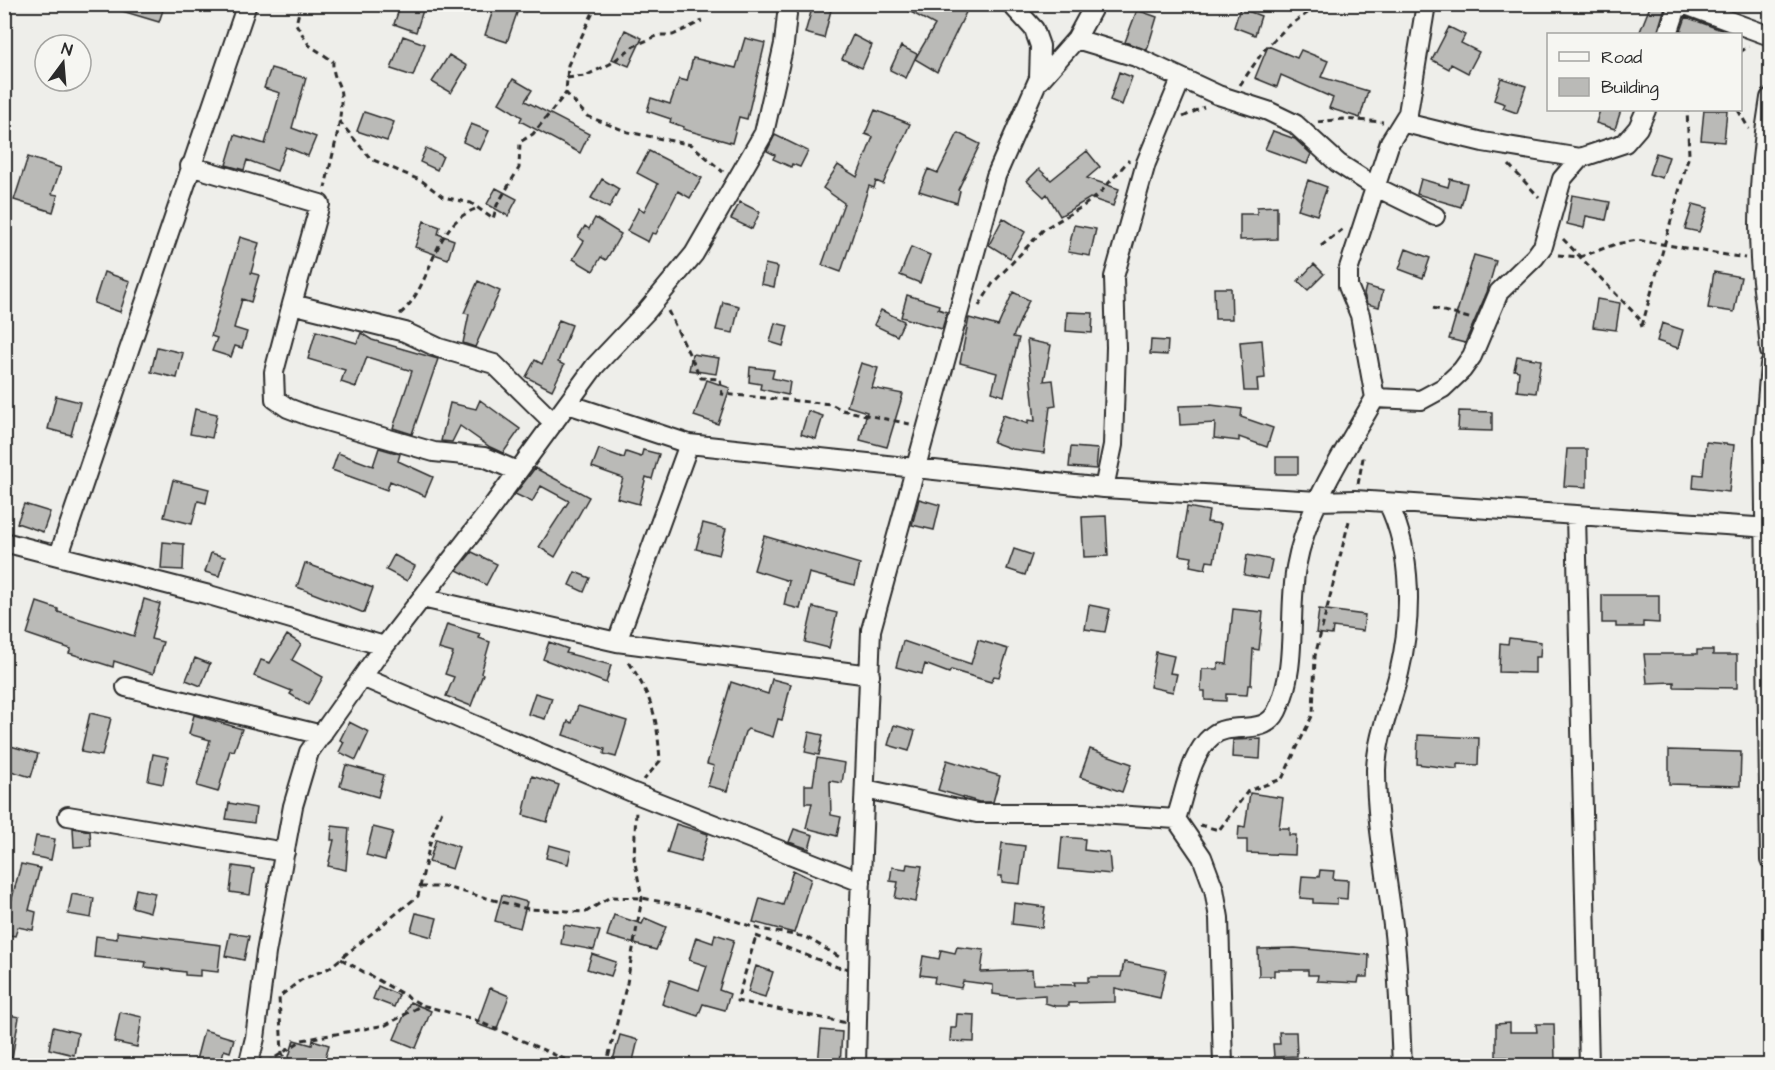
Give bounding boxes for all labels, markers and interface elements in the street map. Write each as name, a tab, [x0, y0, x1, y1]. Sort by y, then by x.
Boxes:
north arrow	[33, 33, 93, 93]
legend	[1547, 33, 1742, 111]
text: N	[59, 38, 75, 61]
text: Road	[1601, 45, 1642, 70]
text: Building	[1601, 75, 1659, 101]

